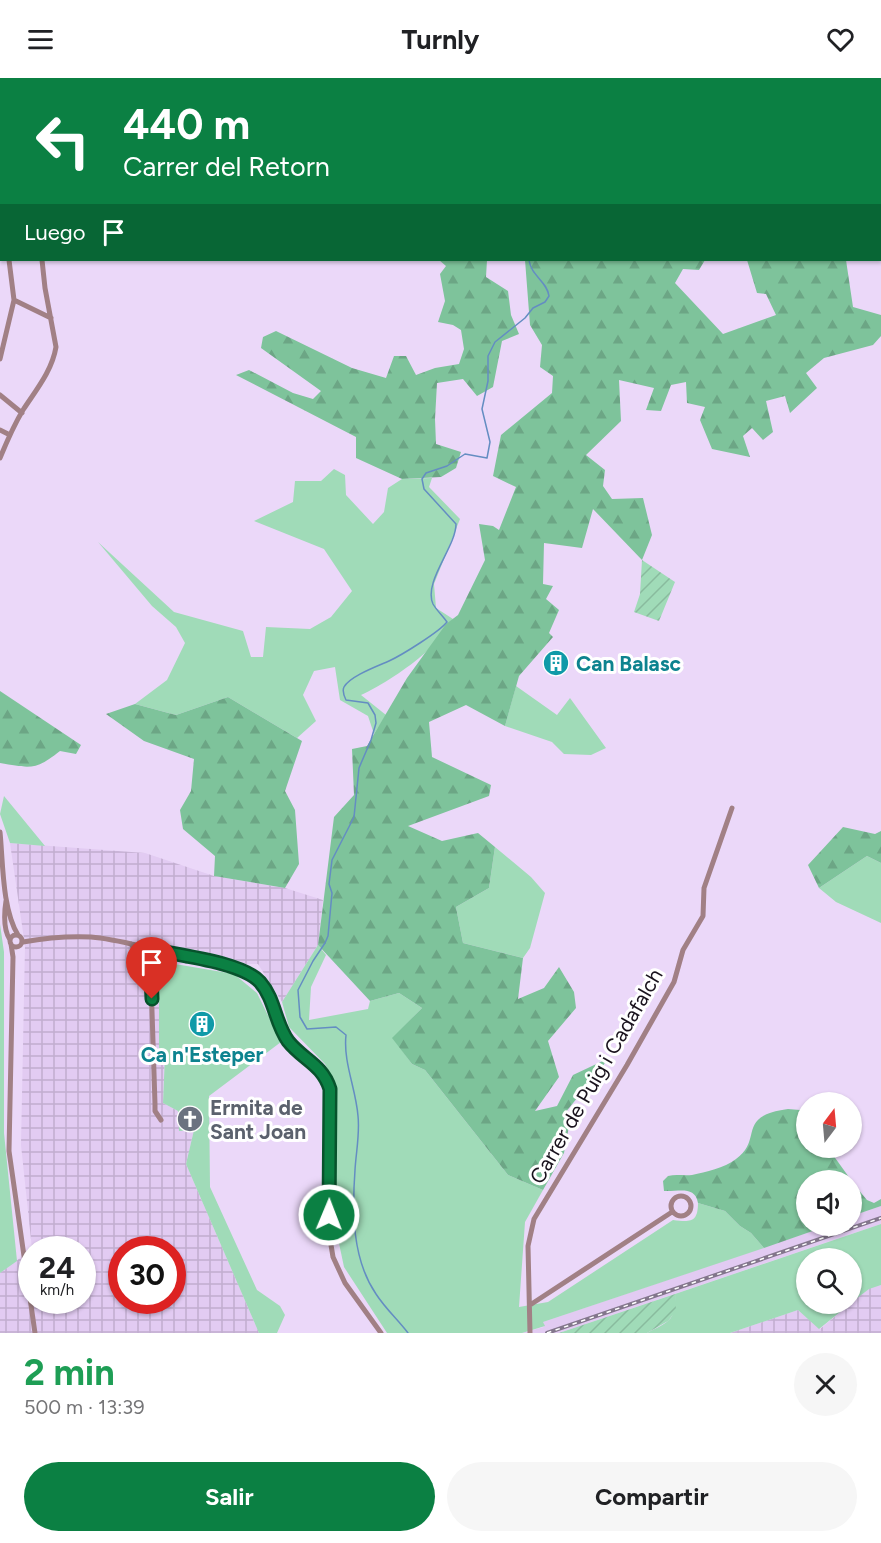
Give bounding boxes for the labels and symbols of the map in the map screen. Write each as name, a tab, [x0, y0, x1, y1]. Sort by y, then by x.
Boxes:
building icon: Can Balasc	[541, 648, 571, 678]
place label: Can Balasc	[576, 651, 682, 676]
pin	[126, 937, 177, 999]
street label: Carrer de Puig i Cadafalch	[524, 964, 668, 1188]
building icon: Ca n'Esteper	[187, 1009, 217, 1039]
place label: Ca n'Esteper	[141, 1042, 263, 1067]
north arrow	[796, 1092, 862, 1158]
place label: Ermita de Sant Joan	[210, 1095, 306, 1144]
church icon: Ermita de Sant Joan	[175, 1104, 205, 1134]
position arrow	[297, 1183, 361, 1247]
speed limit sign: 30	[108, 1236, 186, 1314]

